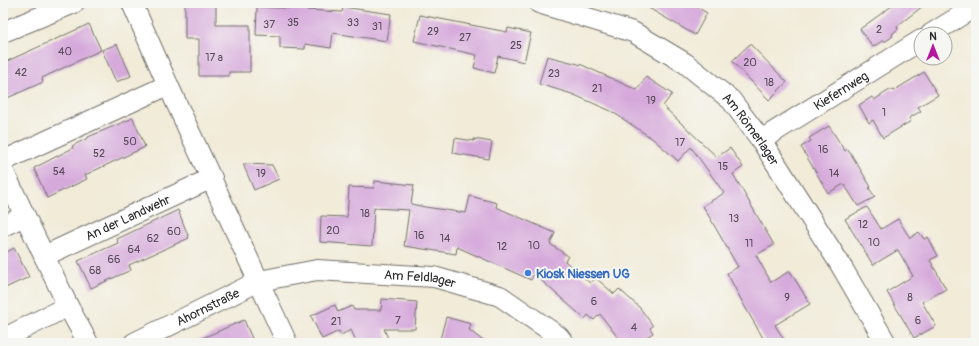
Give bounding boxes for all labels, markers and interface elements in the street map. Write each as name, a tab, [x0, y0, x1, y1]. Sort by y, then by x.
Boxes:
house number: 35	[287, 16, 299, 29]
house number: 33	[347, 16, 359, 29]
house number: 37	[263, 18, 275, 31]
house number: 31	[372, 20, 382, 33]
house number: 2	[876, 23, 882, 36]
house number: 29	[427, 25, 439, 38]
north arrow	[913, 26, 953, 66]
text: N	[929, 30, 937, 43]
house number: 27	[459, 31, 471, 44]
house number: 25	[510, 39, 522, 52]
house number: 40	[58, 45, 72, 58]
house number: 17 a	[205, 51, 223, 64]
house number: 20	[743, 56, 757, 69]
house number: 42	[15, 66, 27, 79]
house number: 23	[548, 67, 560, 80]
street label: Kiefernweg	[811, 68, 872, 114]
house number: 18	[764, 76, 774, 89]
house number: 21	[592, 82, 602, 95]
street label: Am Römerlager	[719, 89, 782, 169]
house number: 19	[646, 94, 656, 107]
house number: 1	[882, 106, 886, 119]
house number: 50	[123, 135, 137, 148]
house number: 17	[675, 136, 685, 149]
house number: 16	[818, 143, 828, 156]
house number: 52	[93, 147, 105, 160]
house number: 15	[718, 160, 728, 173]
house number: 54	[53, 165, 66, 178]
house number: 19	[256, 167, 266, 180]
house number: 14	[829, 167, 840, 180]
street label: An der Landwehr	[83, 191, 173, 245]
house number: 18	[360, 207, 370, 220]
house number: 13	[729, 212, 739, 225]
house number: 12	[858, 218, 868, 231]
house number: 20	[326, 224, 340, 237]
house number: 60	[167, 225, 181, 238]
house number: 16	[414, 229, 424, 242]
house number: 62	[147, 232, 159, 245]
house number: 14	[440, 232, 451, 245]
house number: 10	[868, 236, 880, 249]
house number: 11	[745, 237, 753, 250]
house number: 10	[528, 239, 540, 252]
house number: 12	[497, 240, 507, 253]
house number: 64	[128, 243, 141, 256]
house number: 66	[108, 253, 120, 266]
house number: 68	[89, 264, 101, 277]
place label: Kiosk Niessen UG	[536, 266, 630, 282]
street label: Am Feldlager	[383, 267, 458, 292]
marker: Kiosk Niessen UG	[523, 268, 533, 278]
street label: Ahornstraße	[174, 285, 243, 330]
house number: 9	[784, 291, 790, 304]
house number: 8	[907, 291, 913, 304]
house number: 6	[591, 295, 597, 308]
house number: 7	[395, 314, 401, 327]
house number: 6	[915, 314, 921, 327]
house number: 21	[331, 315, 341, 328]
house number: 4	[631, 321, 638, 334]

